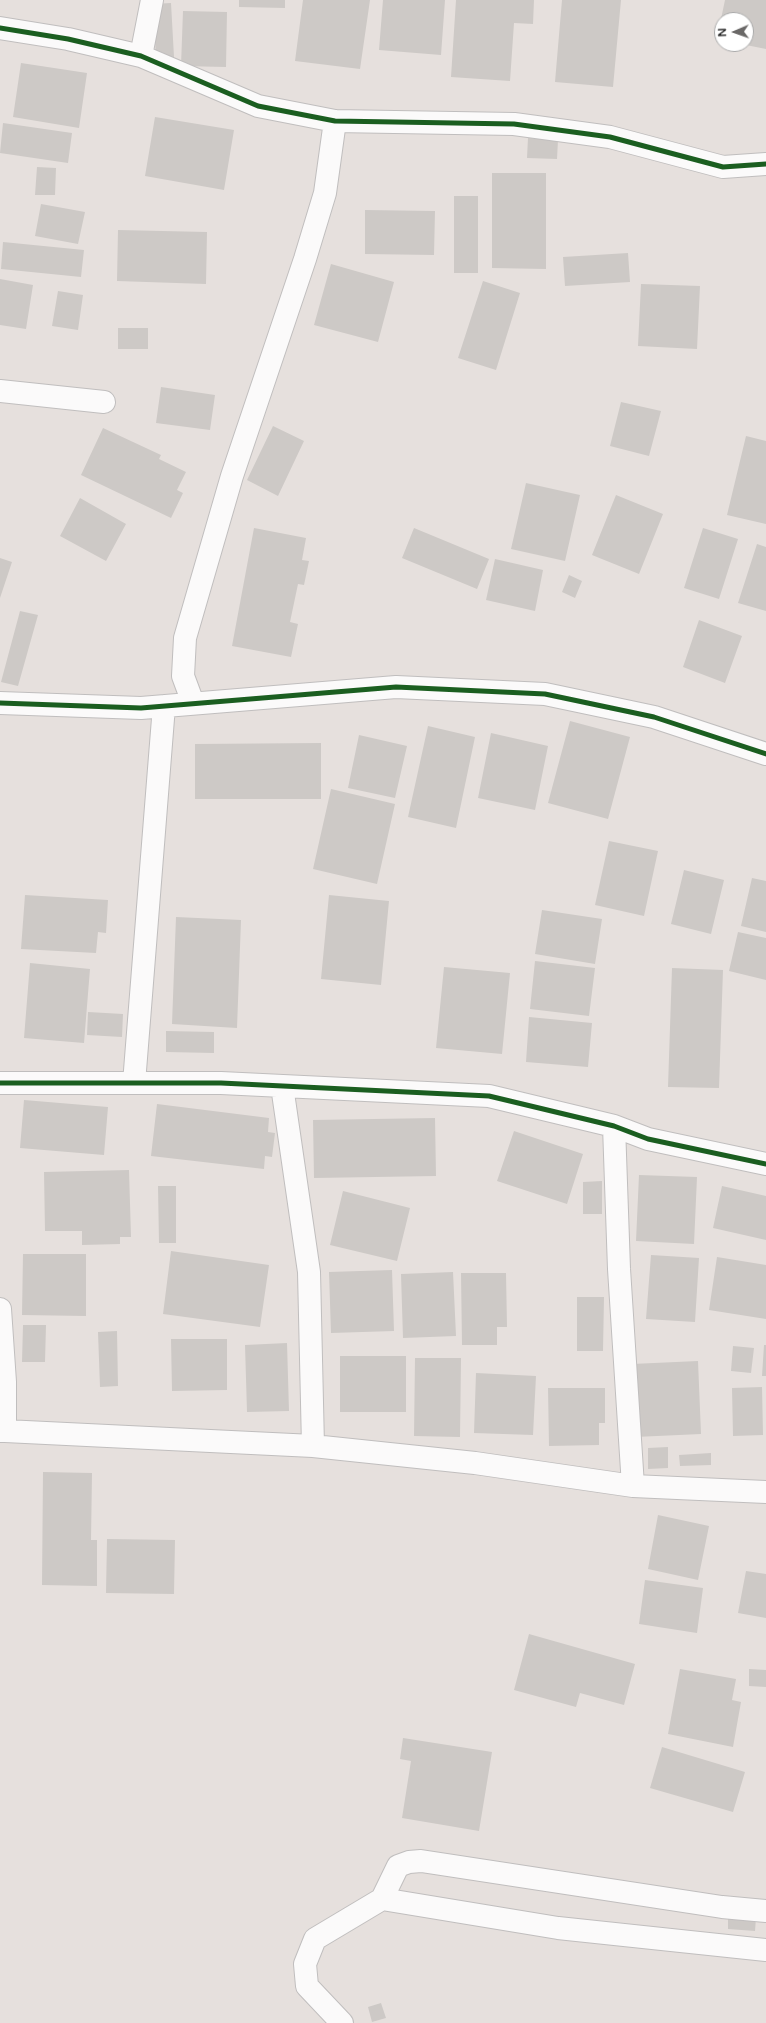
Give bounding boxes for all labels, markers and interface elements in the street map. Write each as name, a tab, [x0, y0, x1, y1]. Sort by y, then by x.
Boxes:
north arrow	[714, 12, 754, 52]
text: N	[716, 28, 729, 37]

